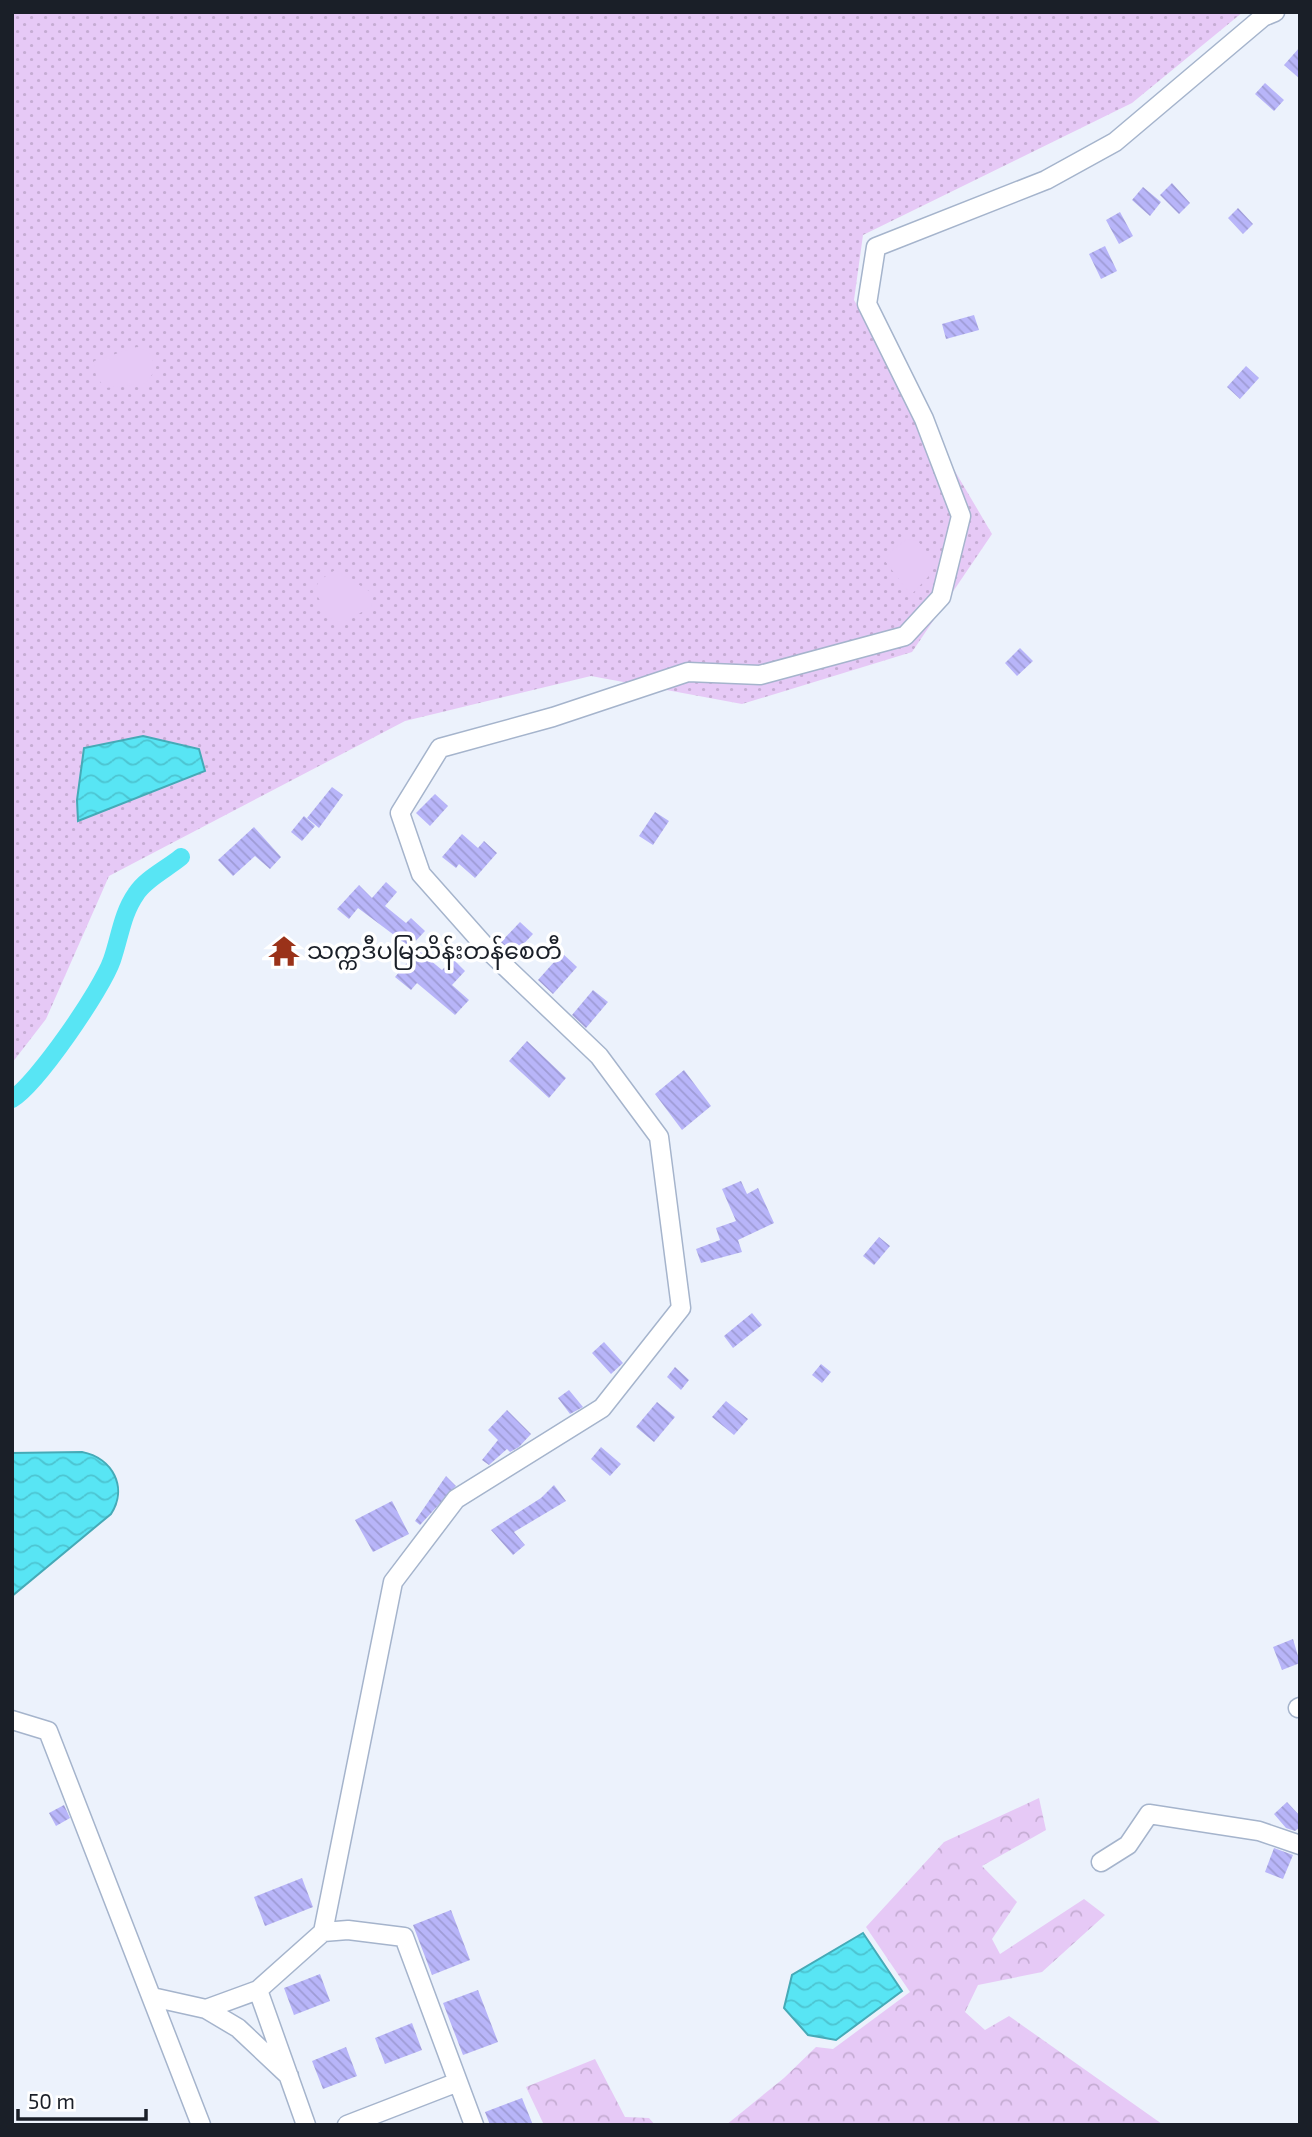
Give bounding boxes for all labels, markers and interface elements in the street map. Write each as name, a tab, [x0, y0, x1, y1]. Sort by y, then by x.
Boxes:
temple icon: သက္ကဒီပမြသိန်းတန်စေတီ	[267, 934, 301, 968]
place label: သက္ကဒီပမြသိန်းတန်စေတီ	[307, 935, 562, 970]
scale bar	[18, 2078, 145, 2122]
text: 50 m	[28, 2088, 75, 2113]

